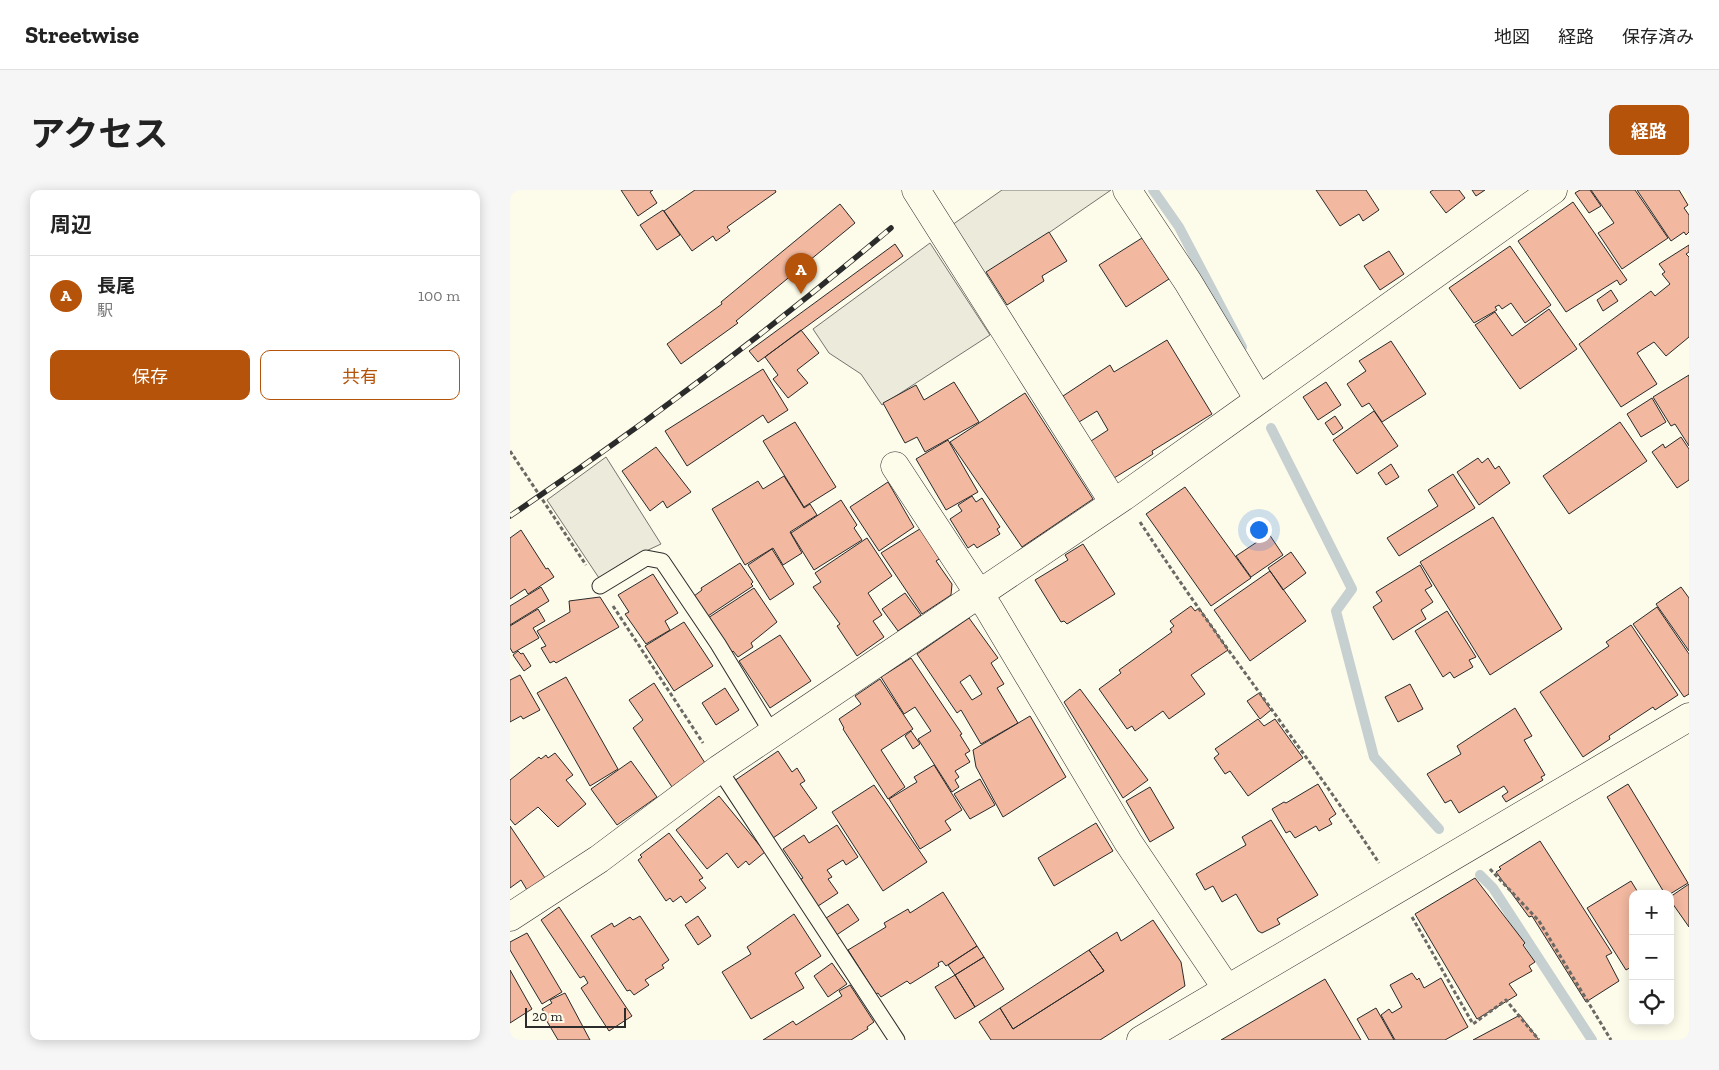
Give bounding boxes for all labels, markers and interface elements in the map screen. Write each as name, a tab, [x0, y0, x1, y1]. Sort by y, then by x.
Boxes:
text: Streetwise	[25, 20, 139, 49]
text: 地図	[1494, 26, 1530, 48]
text: 経路	[1558, 26, 1594, 48]
text: 保存済み	[1622, 26, 1694, 48]
button: 経路	[1609, 105, 1689, 155]
text: アクセス	[30, 113, 168, 155]
text: 周辺	[50, 212, 92, 237]
pin: A	[785, 253, 817, 294]
text: 長尾	[97, 274, 135, 297]
text: A	[61, 286, 72, 305]
text: 100 m	[418, 286, 460, 305]
text: 駅	[97, 301, 113, 320]
button: 保存	[50, 350, 250, 400]
button: 共有	[260, 350, 460, 400]
your location	[1246, 517, 1272, 543]
map controls	[1629, 890, 1674, 1025]
button: +	[1629, 890, 1674, 935]
button: −	[1629, 935, 1674, 980]
button: locate	[1629, 980, 1674, 1025]
scale bar	[525, 1005, 626, 1028]
text: 20 m	[532, 1008, 563, 1025]

